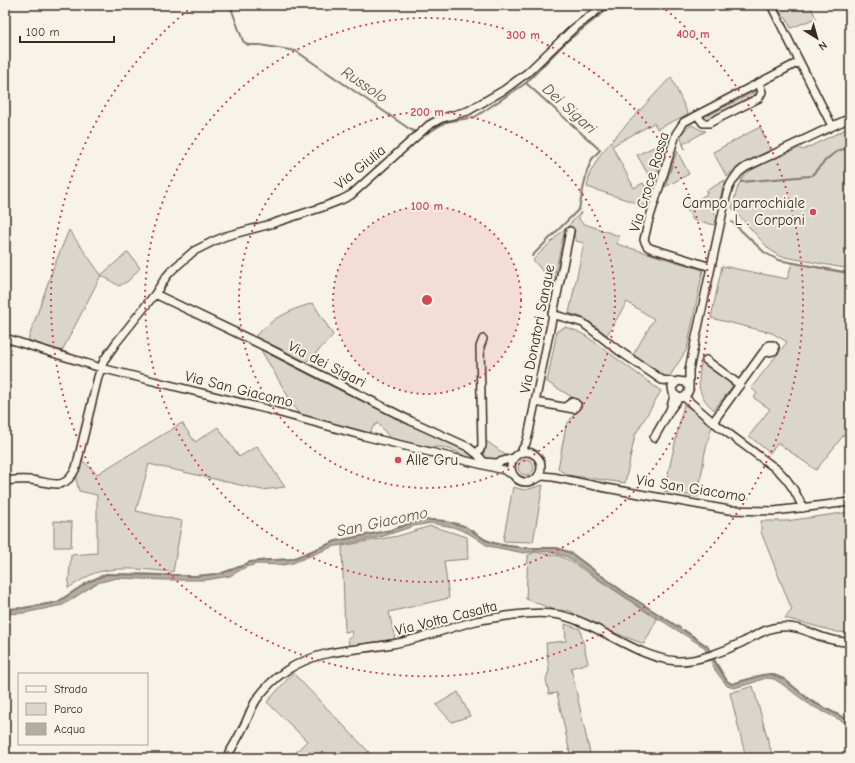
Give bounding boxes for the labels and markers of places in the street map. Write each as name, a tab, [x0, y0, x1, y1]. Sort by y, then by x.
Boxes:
place label: Campo parrochiale L . Corponi	[682, 194, 805, 229]
marker: Campo parrochiale L . Corponi	[808, 207, 818, 217]
centre of rings	[420, 293, 434, 307]
place label: Alle Gru	[406, 451, 458, 469]
marker: Alle Gru	[393, 455, 403, 465]

